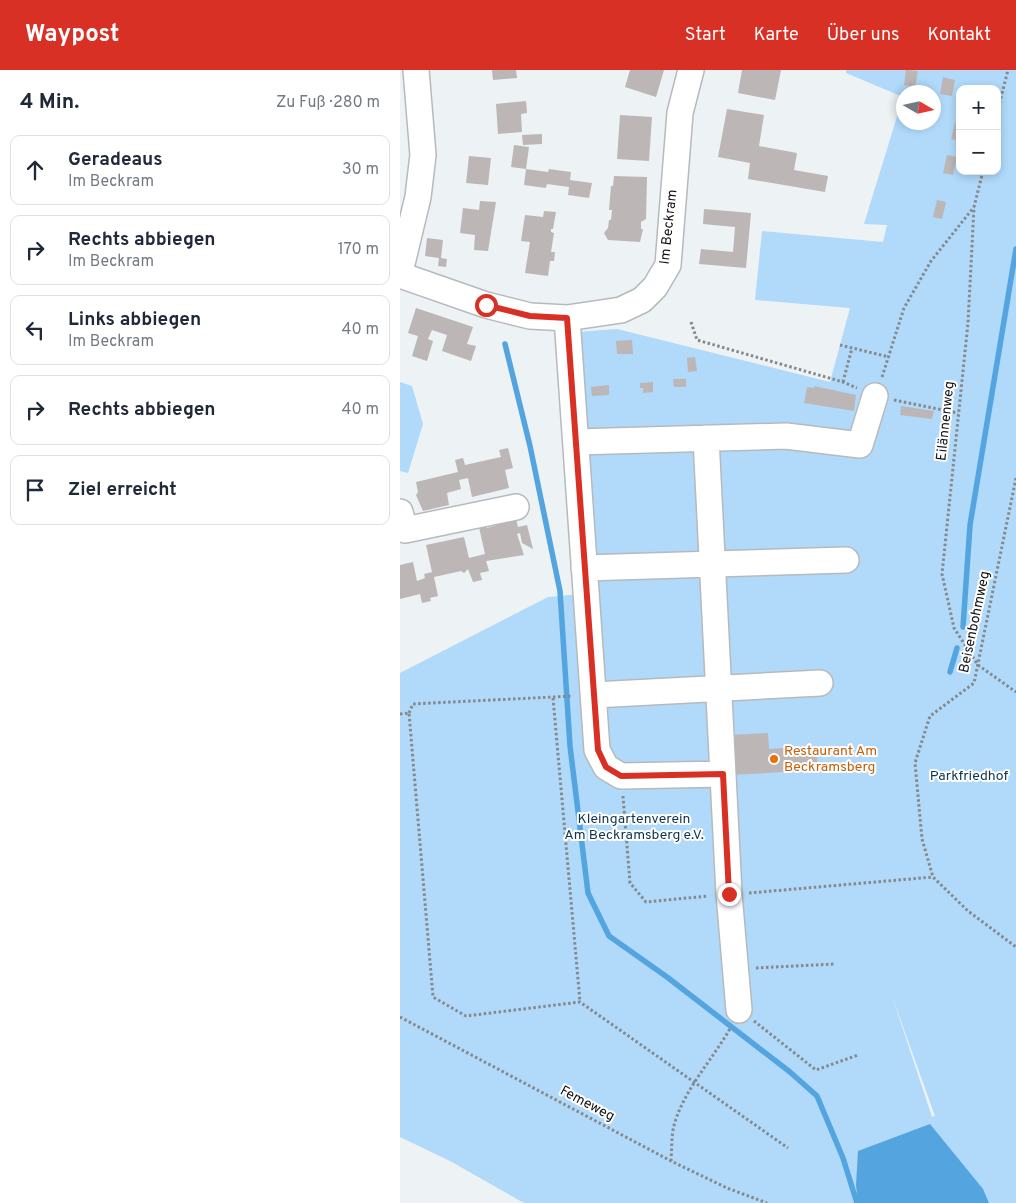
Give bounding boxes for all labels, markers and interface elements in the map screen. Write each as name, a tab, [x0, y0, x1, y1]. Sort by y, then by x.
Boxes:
text: Waypost	[25, 20, 119, 50]
text: Start	[685, 24, 726, 47]
text: Karte	[754, 24, 799, 47]
text: Über uns	[827, 24, 899, 47]
text: Kontakt	[927, 24, 991, 47]
north arrow	[896, 85, 941, 130]
map controls	[956, 85, 1001, 175]
button: +	[956, 85, 1001, 130]
text: 4 Min.	[20, 89, 79, 116]
text: Zu Fuß · 280 m	[276, 93, 380, 113]
button: −	[956, 130, 1001, 175]
text: Geradeaus	[68, 148, 163, 172]
icon: ahead	[21, 156, 49, 184]
text: 30 m	[342, 160, 379, 180]
text: Im Beckram	[68, 172, 154, 192]
street label: Im Beckram	[657, 189, 681, 265]
text: Rechts abbiegen	[68, 228, 216, 252]
icon: right	[21, 236, 49, 264]
text: 170 m	[338, 240, 379, 260]
text: Im Beckram	[68, 252, 154, 272]
route start	[475, 294, 498, 317]
text: Links abbiegen	[68, 308, 201, 332]
icon: left	[21, 316, 49, 344]
text: 40 m	[341, 320, 379, 340]
text: Im Beckram	[68, 332, 154, 352]
street label: Eilännenweg	[933, 380, 959, 462]
icon: right	[21, 396, 49, 424]
text: Rechts abbiegen	[68, 398, 216, 422]
text: 40 m	[341, 400, 379, 420]
icon: arrive	[21, 476, 49, 504]
text: Ziel erreicht	[68, 478, 177, 502]
street label: Beisenbohmweg	[956, 570, 994, 674]
place label: Restaurant Am Beckramsberg	[784, 743, 877, 776]
marker: Restaurant Am Beckramsberg	[768, 753, 780, 765]
park label: Parkfriedhof	[930, 768, 1009, 785]
park label: Kleingartenverein Am Beckramsberg e.V.	[564, 811, 704, 844]
route end	[718, 883, 741, 906]
street label: Femeweg	[557, 1083, 617, 1125]

